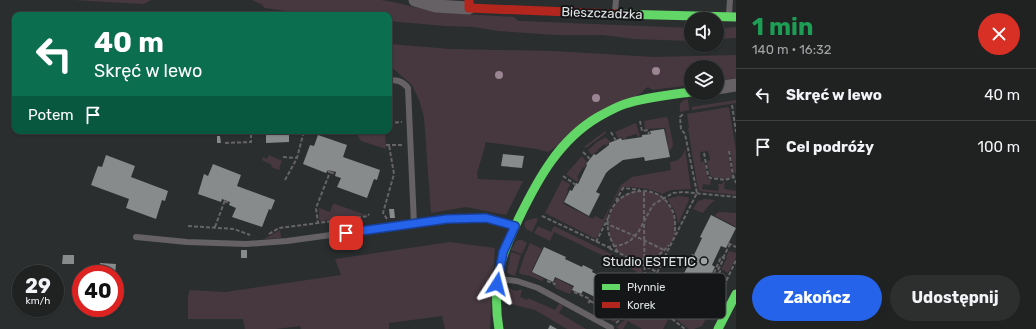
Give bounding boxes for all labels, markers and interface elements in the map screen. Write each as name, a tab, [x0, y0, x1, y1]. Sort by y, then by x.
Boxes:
street label: Bieszczadzka	[561, 4, 643, 22]
map controls	[684, 12, 724, 100]
button: sound	[684, 12, 724, 52]
text: 1 min	[752, 13, 813, 41]
button: close	[978, 13, 1020, 55]
text: 40 m	[94, 26, 164, 59]
icon: left	[28, 28, 80, 80]
text: 140 m · 16:32	[752, 42, 831, 57]
text: Skręć w lewo	[94, 60, 202, 82]
button: layers	[684, 60, 724, 100]
icon: left	[752, 84, 774, 106]
text: Skręć w lewo	[786, 86, 882, 104]
text: 40 m	[984, 86, 1020, 104]
icon: arrive	[82, 104, 104, 126]
text: Potem	[28, 106, 74, 124]
icon: arrive	[752, 136, 774, 158]
text: Cel podróży	[786, 138, 874, 156]
text: 100 m	[978, 138, 1020, 156]
pin	[329, 216, 363, 250]
icon: arrive	[335, 222, 357, 244]
place label: Studio ESTETIC	[602, 254, 696, 269]
marker: Studio ESTETIC	[699, 256, 709, 266]
position arrow	[476, 263, 518, 305]
speed limit sign: 40	[72, 265, 124, 317]
legend	[594, 273, 726, 319]
text: 29	[25, 274, 51, 298]
button: Zakończ	[752, 275, 882, 321]
button: Udostępnij	[890, 275, 1020, 321]
text: Płynnie	[627, 281, 665, 294]
text: km/h	[26, 295, 50, 307]
text: Korek	[627, 299, 656, 312]

